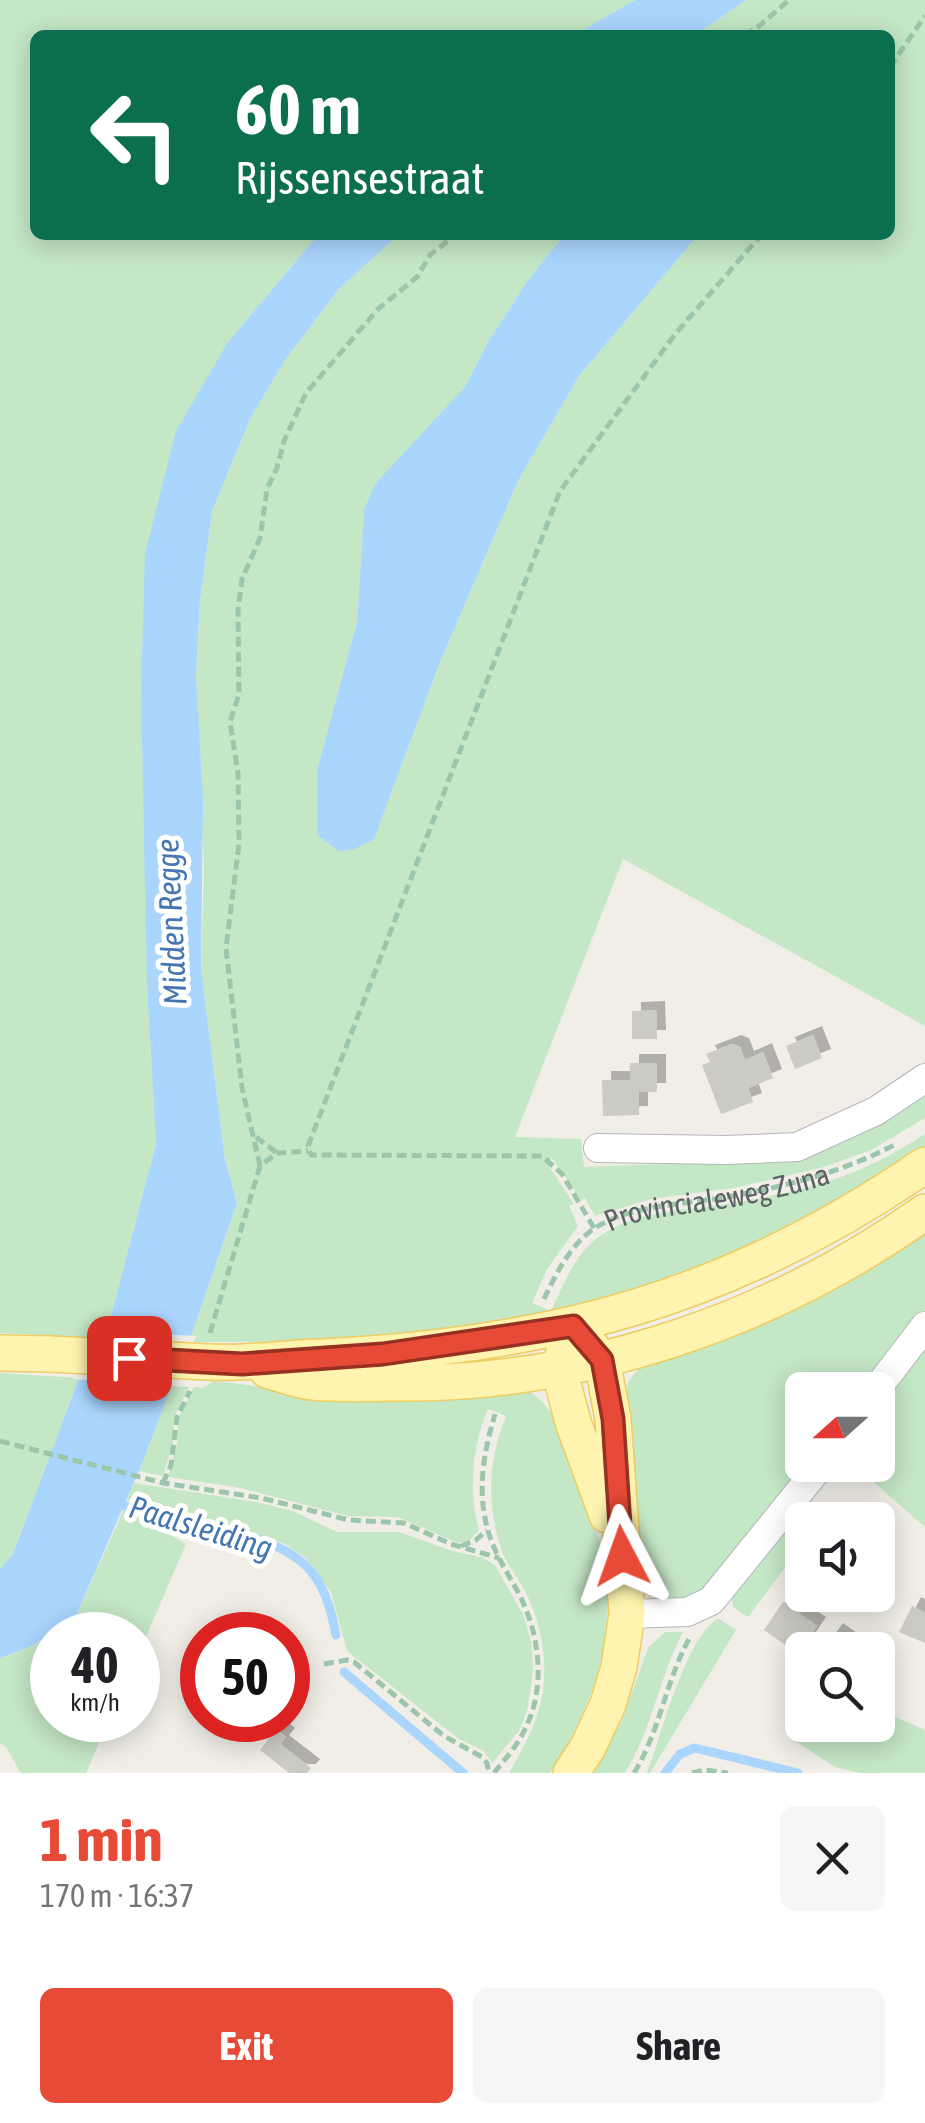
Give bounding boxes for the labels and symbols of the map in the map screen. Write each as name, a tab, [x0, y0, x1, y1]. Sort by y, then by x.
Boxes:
water label: Midden Regge	[148, 838, 194, 1006]
street label: Provincialeweg Zuna	[599, 1156, 833, 1238]
pin	[87, 1316, 172, 1401]
north arrow	[785, 1372, 895, 1482]
water label: Paalsleiding	[125, 1488, 277, 1566]
position arrow	[570, 1504, 674, 1608]
speed limit sign: 50	[180, 1612, 310, 1742]

